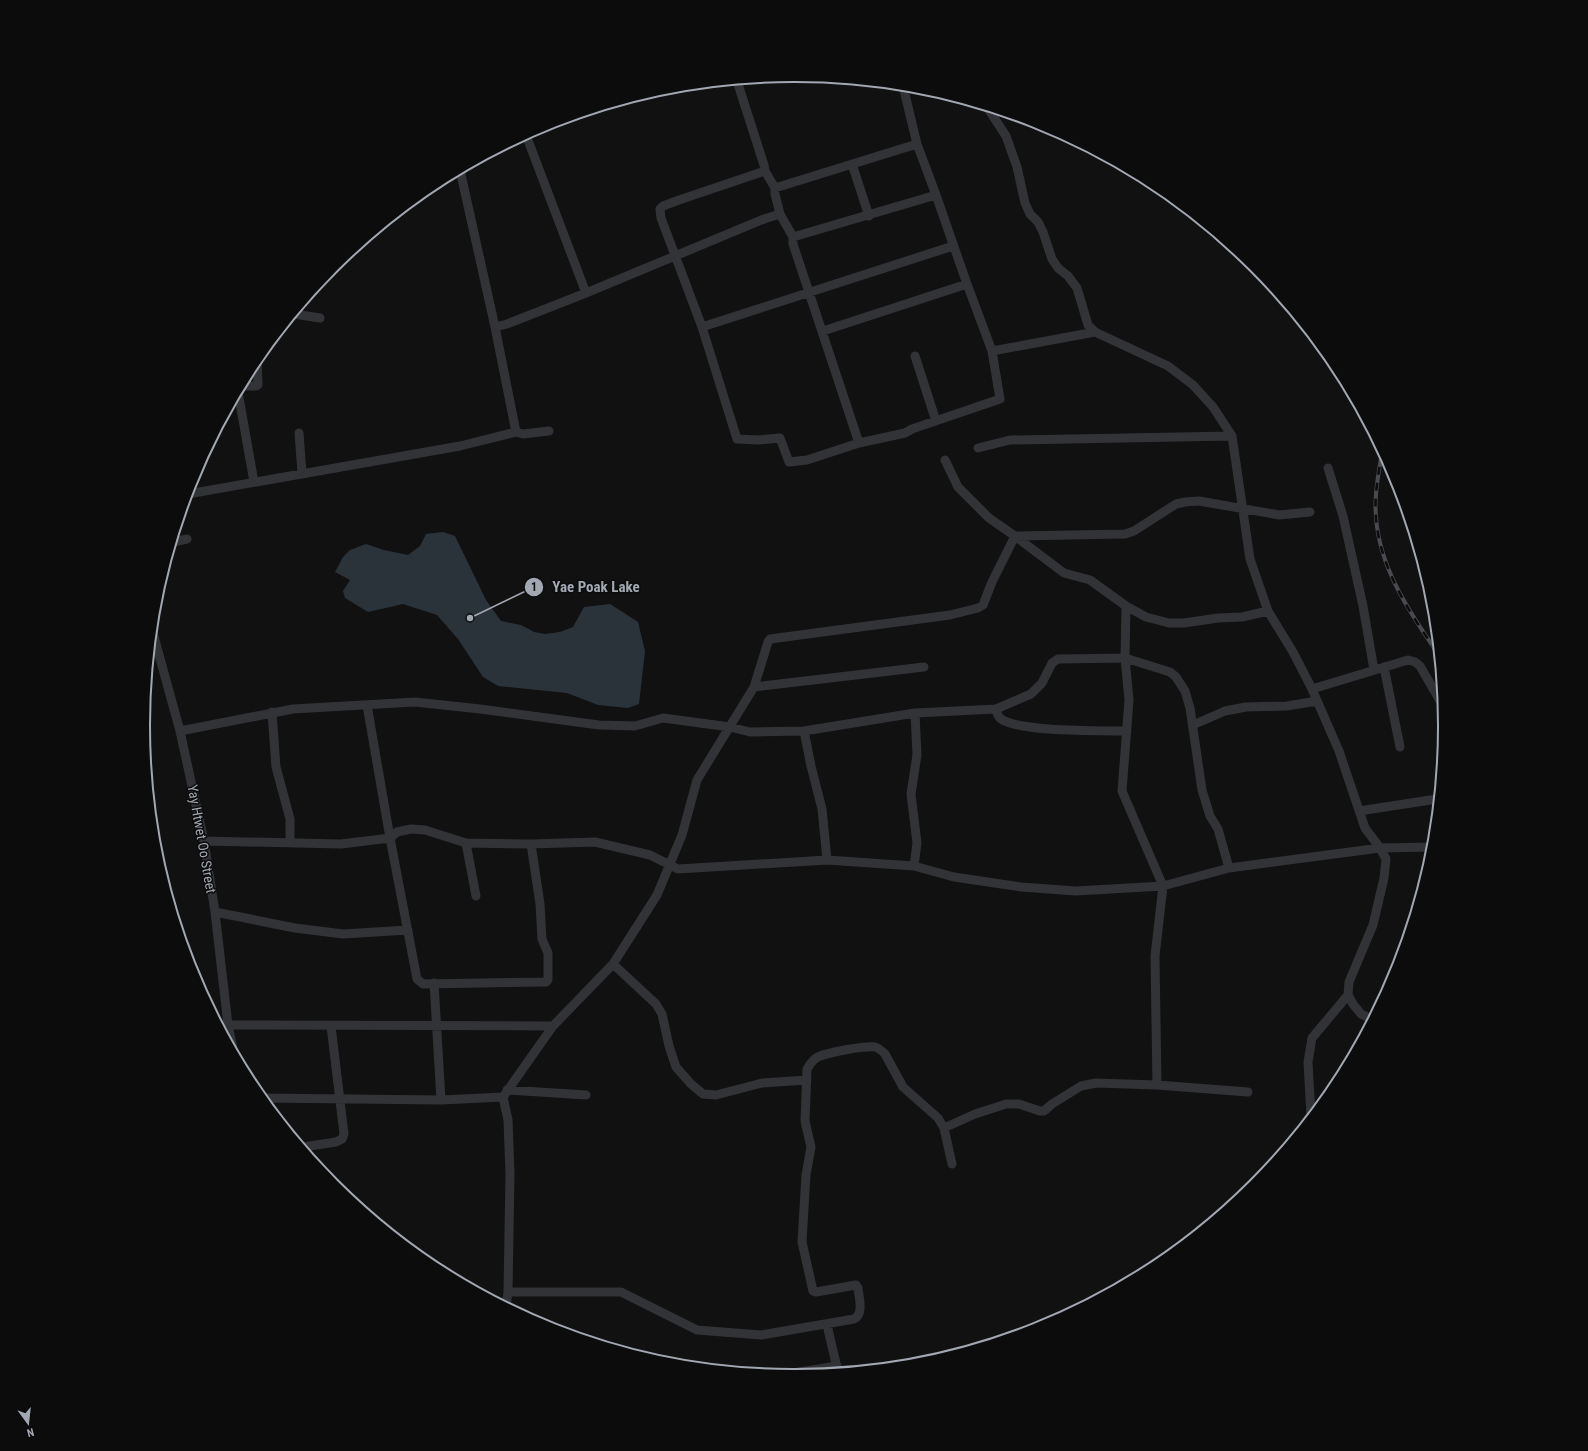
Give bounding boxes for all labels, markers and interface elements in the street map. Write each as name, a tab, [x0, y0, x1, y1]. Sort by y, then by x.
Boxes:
callout: Yae Poak Lake	[524, 573, 648, 600]
text: Yae Poak Lake	[552, 578, 640, 596]
text: 1	[531, 580, 537, 594]
street label: Yay Htwet Oo Street	[185, 784, 219, 894]
north arrow	[8, 1403, 48, 1443]
text: N	[25, 1425, 35, 1439]

